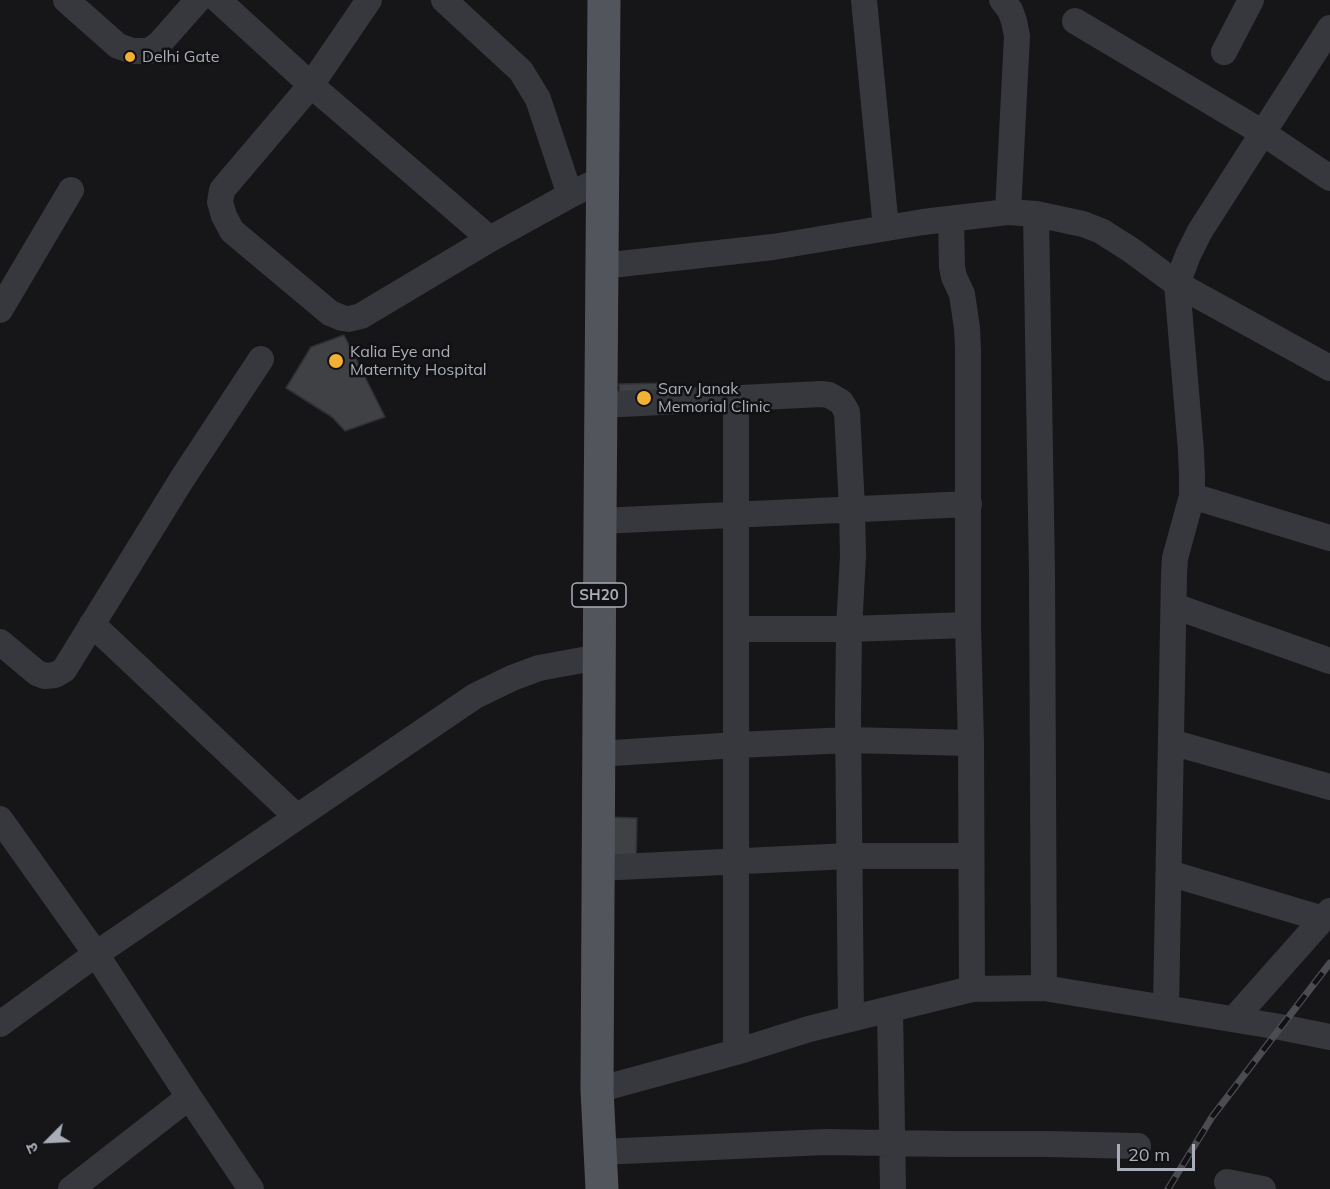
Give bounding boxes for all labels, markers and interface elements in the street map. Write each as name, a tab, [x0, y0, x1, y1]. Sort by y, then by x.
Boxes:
place label: Delhi Gate	[142, 47, 219, 67]
marker: Delhi Gate	[123, 50, 137, 64]
place label: Kalia Eye and Maternity Hospital	[350, 342, 487, 380]
marker: Kalia Eye and Maternity Hospital	[327, 352, 345, 370]
place label: Sarv Janak Memorial Clinic	[658, 379, 770, 417]
marker: Sarv Janak Memorial Clinic	[635, 389, 653, 407]
road number: SH20	[572, 583, 626, 607]
north arrow	[18, 1111, 78, 1171]
scale bar	[1120, 1132, 1198, 1170]
text: उ	[21, 1140, 43, 1157]
text: 20 m	[1128, 1143, 1170, 1166]

